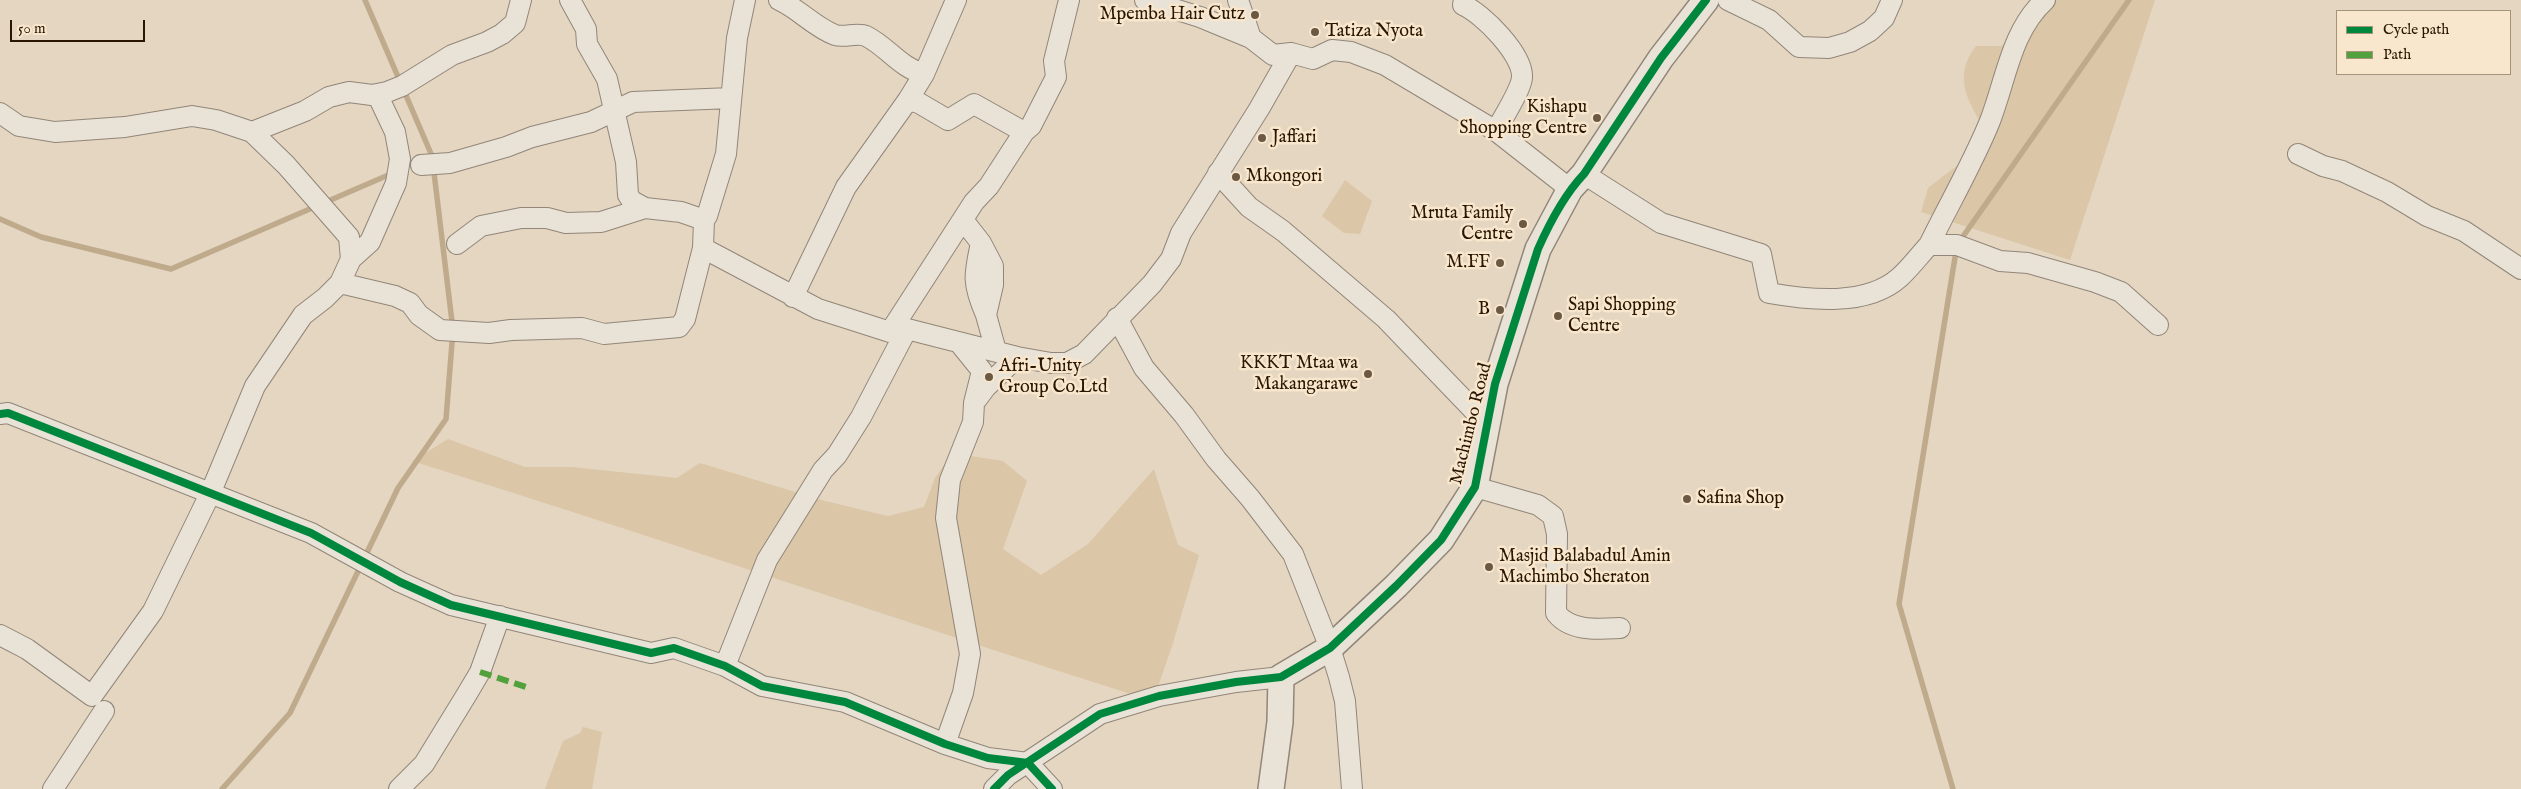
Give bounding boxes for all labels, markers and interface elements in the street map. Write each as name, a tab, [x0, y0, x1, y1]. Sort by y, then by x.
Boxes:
place label: Mpemba Hair Cutz	[1100, 4, 1245, 26]
marker: Mpemba Hair Cutz	[1249, 9, 1261, 21]
scale bar	[12, 10, 148, 42]
legend	[2336, 10, 2511, 75]
text: 50 m	[18, 19, 46, 38]
text: Cycle path	[2383, 20, 2449, 39]
place label: Tatiza Nyota	[1325, 21, 1423, 43]
marker: Tatiza Nyota	[1309, 26, 1321, 38]
text: Path	[2383, 45, 2411, 64]
place label: Kishapu Shopping Centre	[1459, 97, 1587, 140]
marker: Kishapu Shopping Centre	[1591, 112, 1603, 124]
place label: Jaffari	[1272, 127, 1317, 149]
marker: Jaffari	[1256, 132, 1268, 144]
place label: Mkongori	[1246, 166, 1322, 188]
marker: Mkongori	[1230, 171, 1242, 183]
place label: Mruta Family Centre	[1411, 203, 1513, 245]
marker: Mruta Family Centre	[1517, 218, 1529, 230]
place label: M.FF	[1446, 252, 1490, 274]
marker: M.FF	[1494, 257, 1506, 269]
place label: Sapi Shopping Centre	[1568, 295, 1675, 338]
place label: B	[1478, 299, 1490, 321]
marker: B	[1494, 304, 1506, 316]
marker: Sapi Shopping Centre	[1552, 310, 1564, 322]
place label: KKKT Mtaa wa Makangarawe	[1240, 353, 1358, 396]
place label: Afri-Unity Group Co.Ltd	[999, 356, 1108, 398]
street label: Machimbo Road	[1446, 361, 1498, 487]
marker: KKKT Mtaa wa Makangarawe	[1362, 368, 1374, 380]
marker: Afri-Unity Group Co.Ltd	[983, 371, 995, 383]
place label: Safina Shop	[1697, 488, 1784, 510]
marker: Safina Shop	[1681, 493, 1693, 505]
place label: Masjid Balabadul Amin Machimbo Sheraton	[1499, 546, 1671, 588]
marker: Masjid Balabadul Amin Machimbo Sheraton	[1483, 561, 1495, 573]

